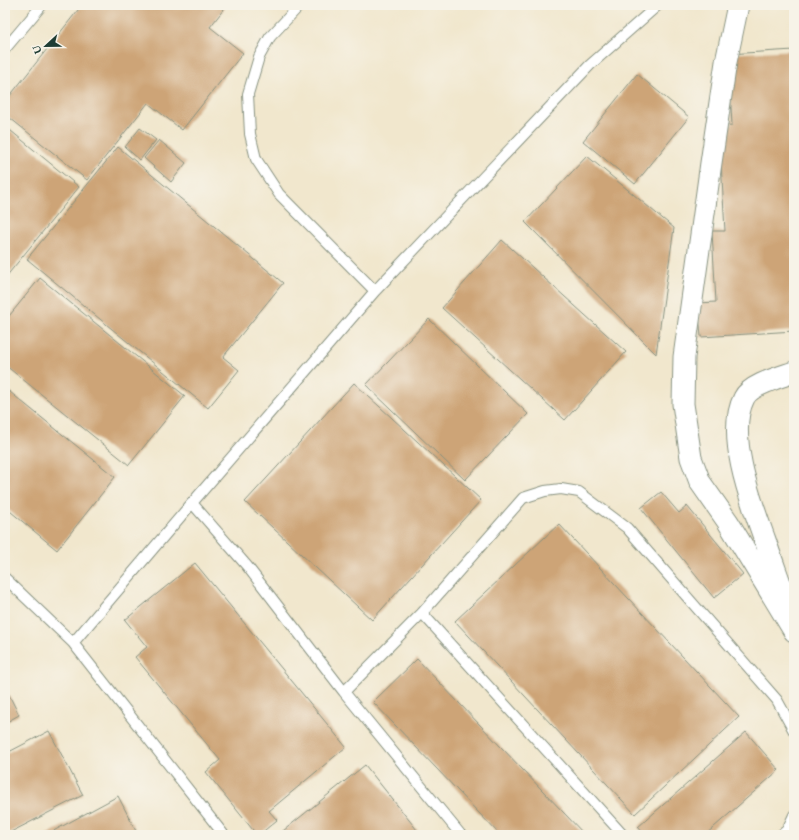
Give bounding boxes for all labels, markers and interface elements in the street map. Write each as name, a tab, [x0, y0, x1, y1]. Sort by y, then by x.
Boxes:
north arrow	[26, 26, 66, 66]
text: U	[28, 43, 45, 56]

